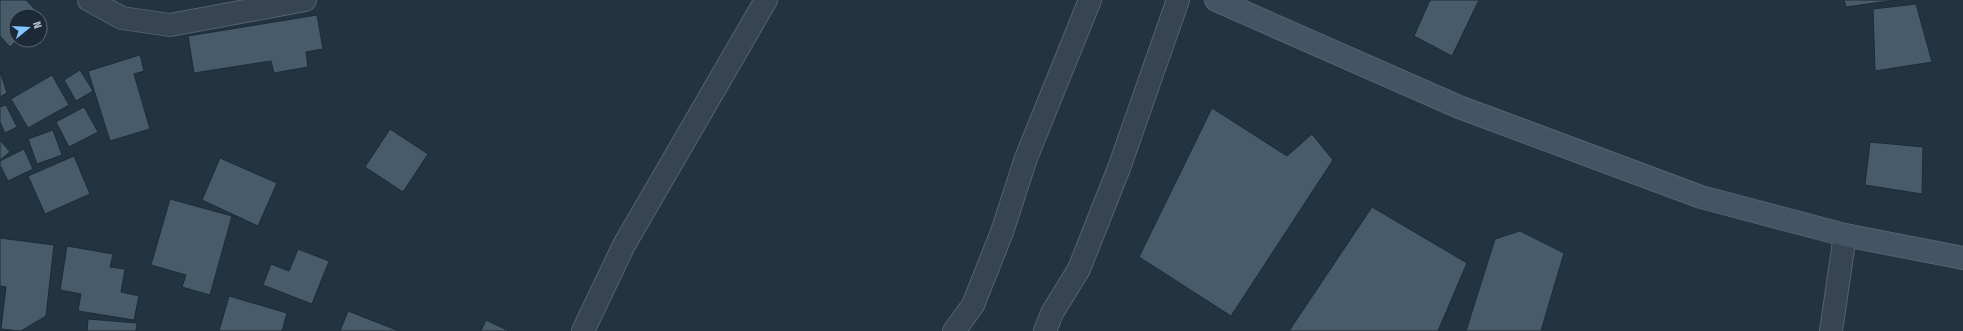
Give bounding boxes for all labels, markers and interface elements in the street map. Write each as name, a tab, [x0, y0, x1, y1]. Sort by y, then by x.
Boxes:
north arrow	[8, 8, 48, 48]
text: N	[30, 20, 44, 30]

